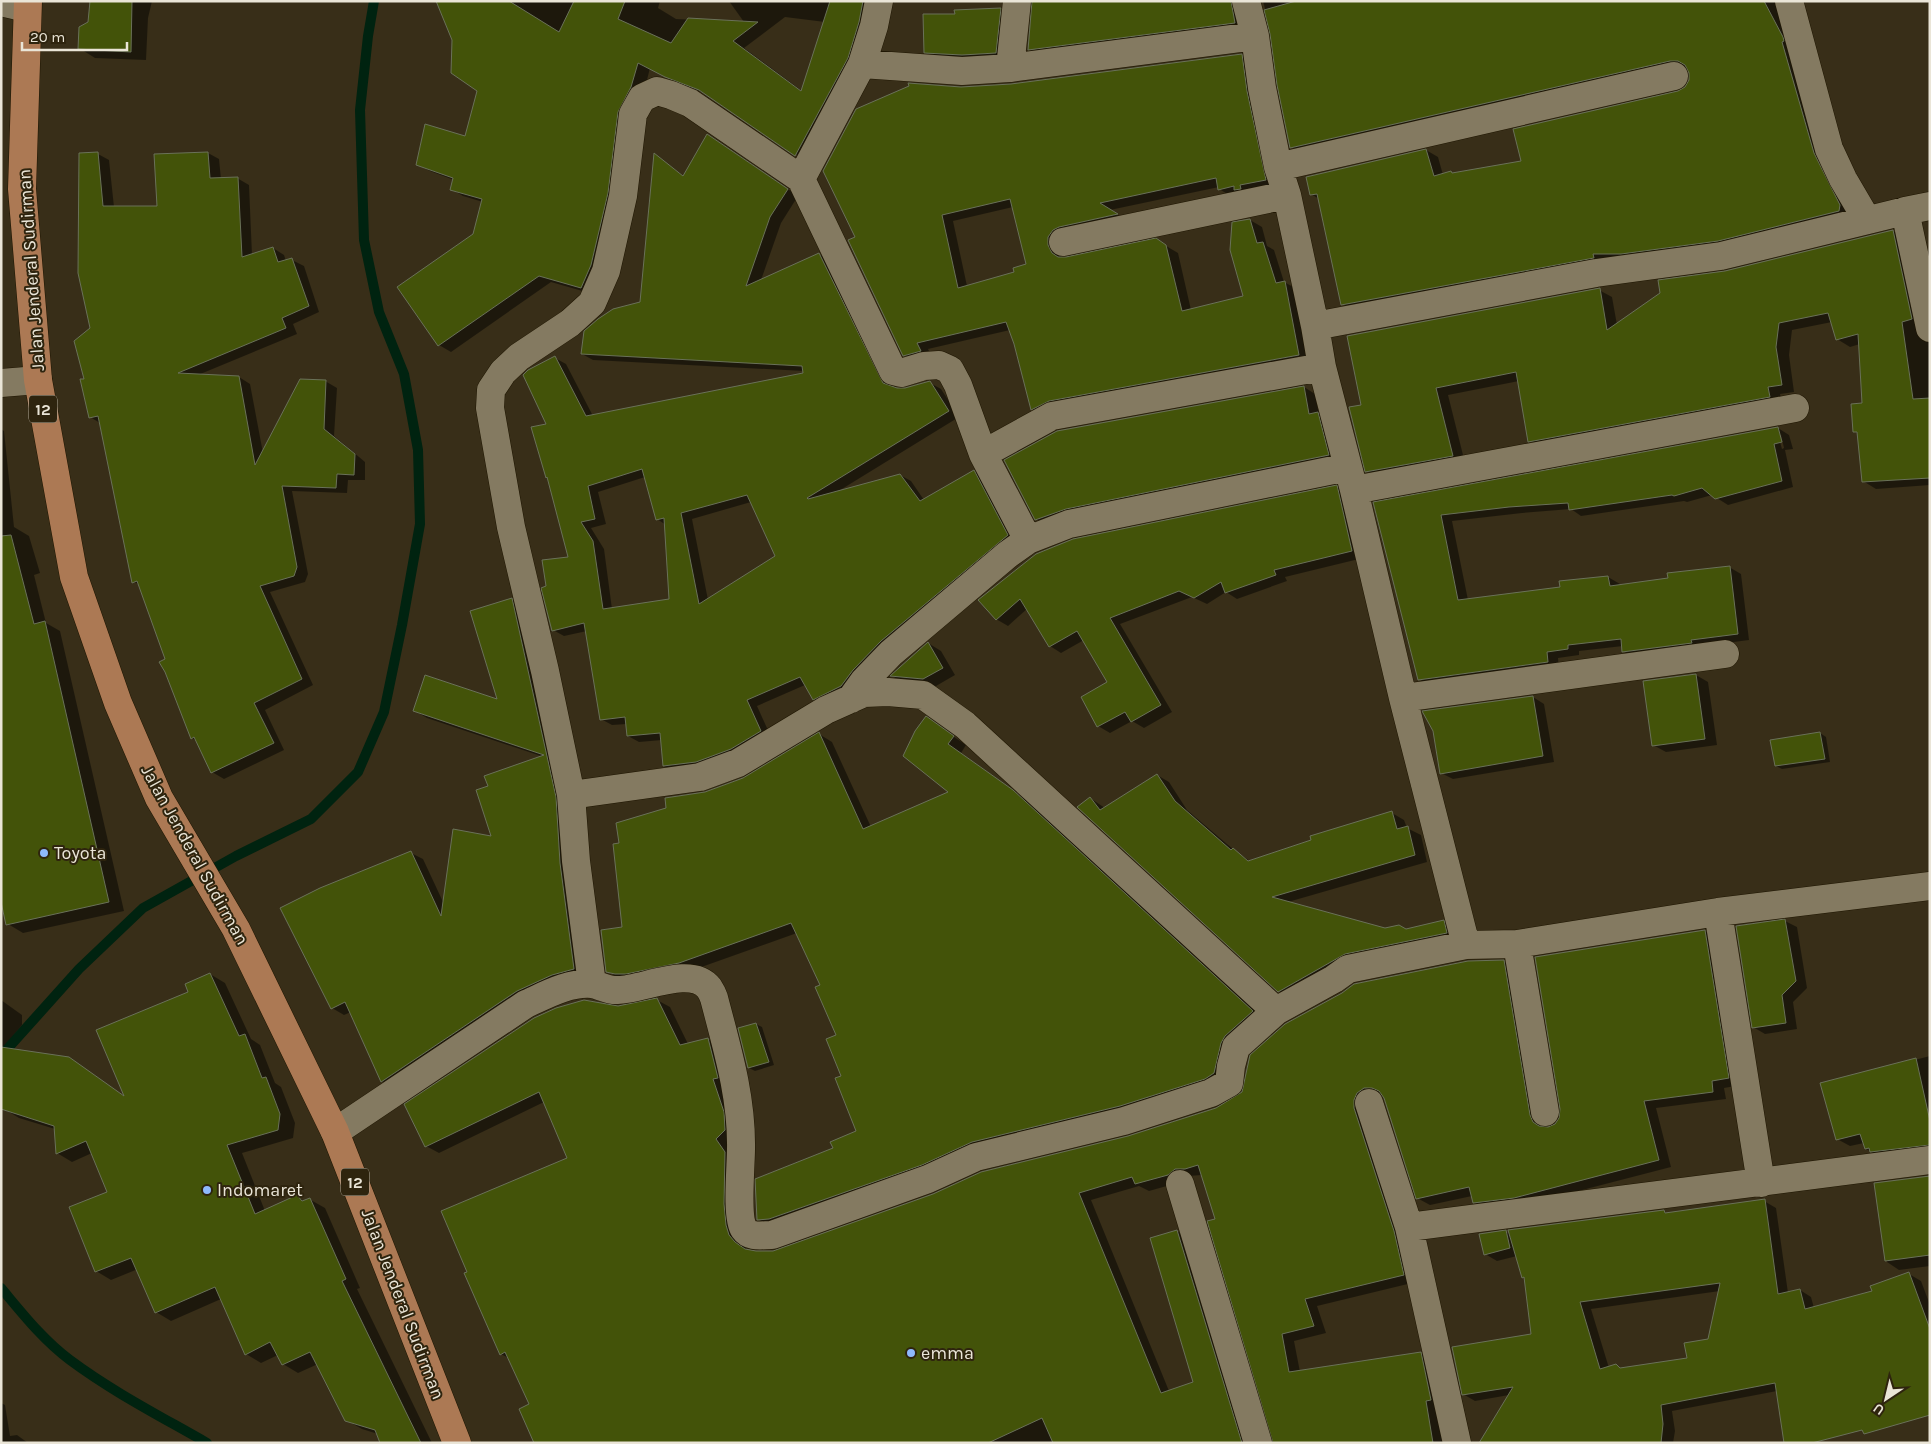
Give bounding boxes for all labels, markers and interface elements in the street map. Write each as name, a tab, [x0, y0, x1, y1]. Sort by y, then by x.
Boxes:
scale bar	[22, 20, 128, 52]
text: 20 m	[30, 28, 65, 46]
street label: Jalan Jenderal Sudirman	[13, 168, 49, 372]
road number: 12	[29, 396, 57, 422]
street label: Jalan Jenderal Sudirman	[136, 761, 254, 949]
place label: Toyota	[54, 842, 106, 864]
marker: Toyota	[38, 847, 50, 859]
road number: 12	[341, 1168, 369, 1196]
place label: Indomaret	[217, 1179, 303, 1201]
marker: Indomaret	[201, 1184, 213, 1196]
street label: Jalan Jenderal Sudirman	[356, 1206, 450, 1402]
place label: emma	[921, 1342, 974, 1364]
marker: emma	[905, 1347, 917, 1359]
north arrow	[1861, 1374, 1911, 1424]
text: U	[1870, 1400, 1888, 1419]

